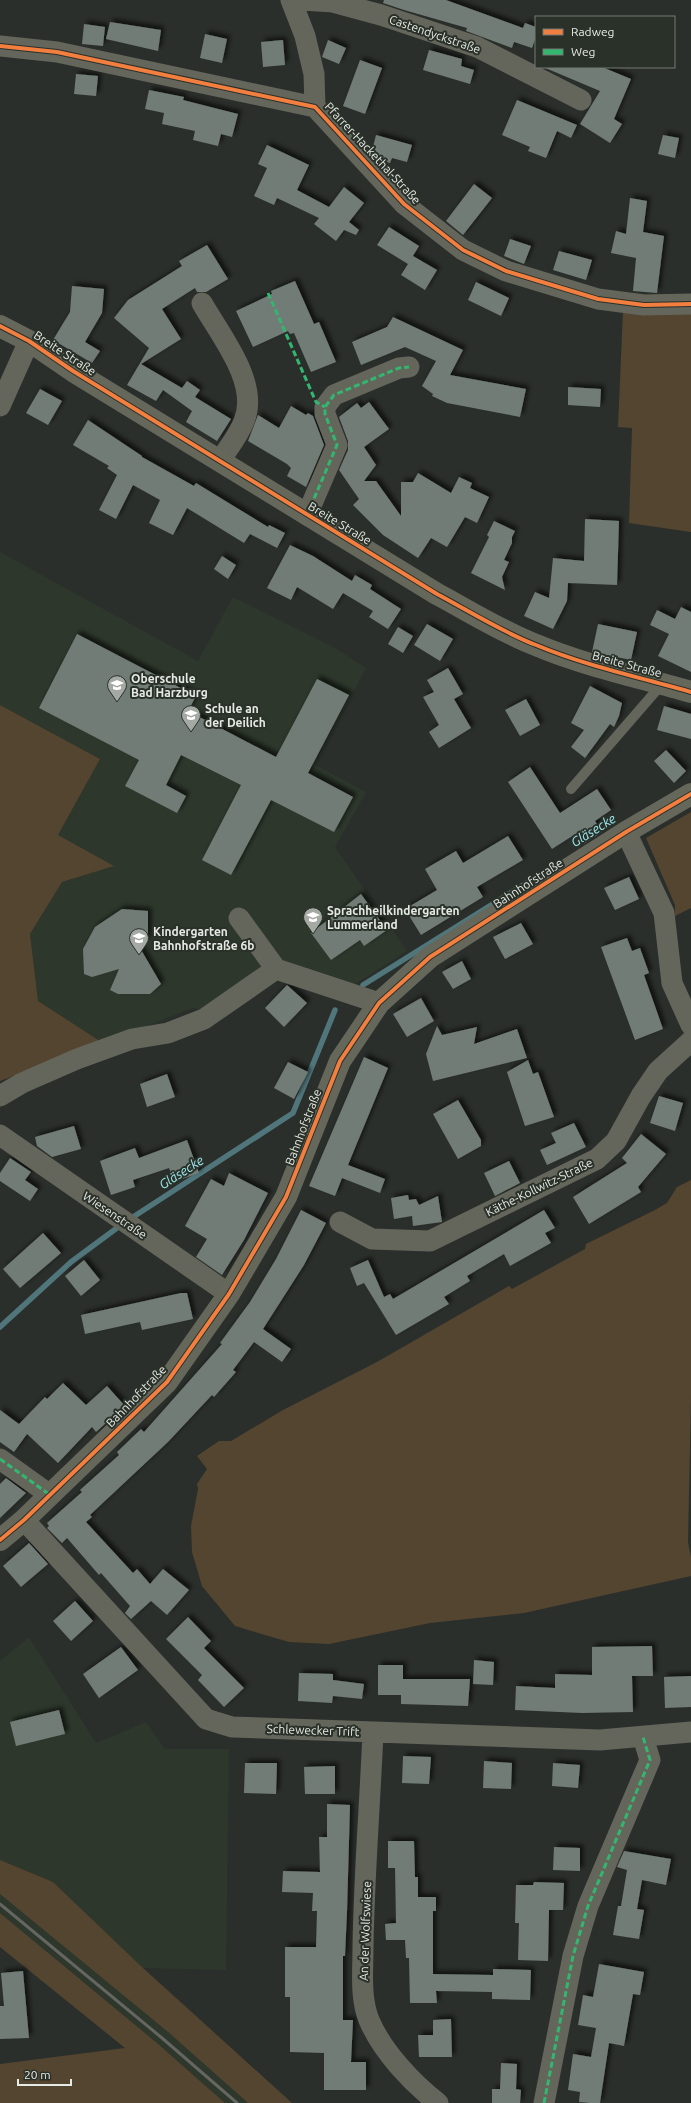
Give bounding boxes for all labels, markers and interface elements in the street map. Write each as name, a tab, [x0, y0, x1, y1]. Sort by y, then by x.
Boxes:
street label: Castendyckstraße	[388, 12, 482, 56]
legend	[535, 16, 675, 68]
text: Radweg	[571, 25, 614, 38]
text: Weg	[571, 45, 595, 58]
street label: Pfarrer-Hackethal-Straße	[323, 100, 423, 206]
street label: Breite Straße	[32, 328, 98, 378]
street label: Breite Straße	[306, 499, 374, 547]
street label: Breite Straße	[591, 648, 663, 680]
place label: Oberschule Bad Harzburg	[131, 672, 208, 699]
school or university icon: Oberschule Bad Harzburg	[106, 674, 128, 702]
place label: Schule an der Deilich	[205, 702, 266, 729]
school or university icon: Schule an der Deilich	[180, 704, 202, 732]
water label: Gläsecke	[568, 811, 618, 849]
street label: Bahnhofstraße	[491, 856, 565, 910]
place label: Sprachheilkindergarten Lummerland	[327, 904, 460, 931]
school or university icon: Sprachheilkindergarten Lummerland	[302, 906, 324, 934]
place label: Kindergarten Bahnhofstraße 6b	[153, 925, 254, 952]
school or university icon: Kindergarten Bahnhofstraße 6b	[128, 927, 150, 955]
street label: Bahnhofstraße	[283, 1087, 323, 1167]
water label: Gläsecke	[156, 1152, 206, 1192]
street label: Käthe-Kollwitz-Straße	[484, 1155, 594, 1219]
street label: Wiesenstraße	[81, 1189, 149, 1241]
street label: Bahnhofstraße	[103, 1363, 169, 1429]
street label: Schlewecker Trift	[266, 1722, 360, 1738]
street label: An der Wolfswiese	[357, 1881, 373, 1981]
scale bar	[18, 2061, 71, 2087]
text: 20 m	[24, 2068, 51, 2081]

